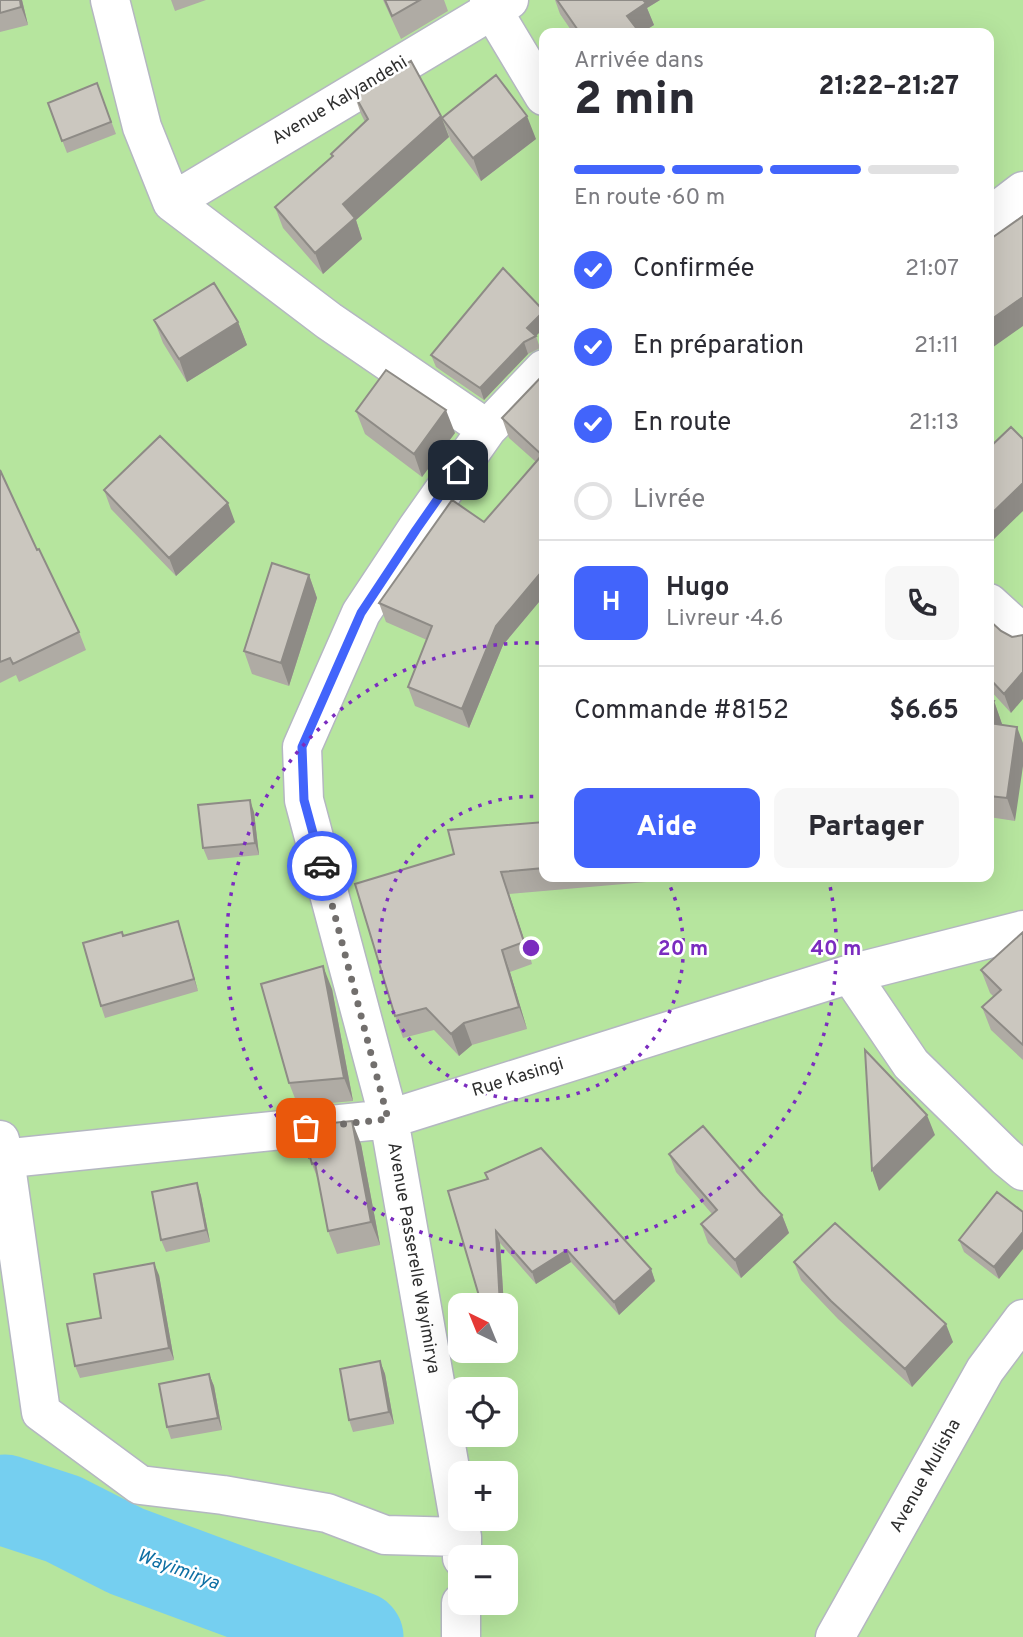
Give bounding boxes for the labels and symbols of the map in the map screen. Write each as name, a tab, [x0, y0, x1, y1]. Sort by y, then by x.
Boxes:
street label: Avenue Kalyandehi	[268, 51, 412, 151]
pin	[428, 440, 488, 500]
courier	[287, 831, 357, 901]
centre of rings	[519, 936, 543, 960]
text: 20 m	[658, 936, 708, 963]
text: 40 m	[811, 936, 861, 963]
street label: Rue Kasingi	[469, 1053, 567, 1103]
pin	[276, 1098, 336, 1158]
street label: Avenue Passerelle Wayimirya	[381, 1141, 445, 1375]
north arrow	[448, 1293, 518, 1363]
street label: Avenue Mulisha	[885, 1415, 967, 1537]
water label: Wayimirya	[134, 1544, 223, 1596]

